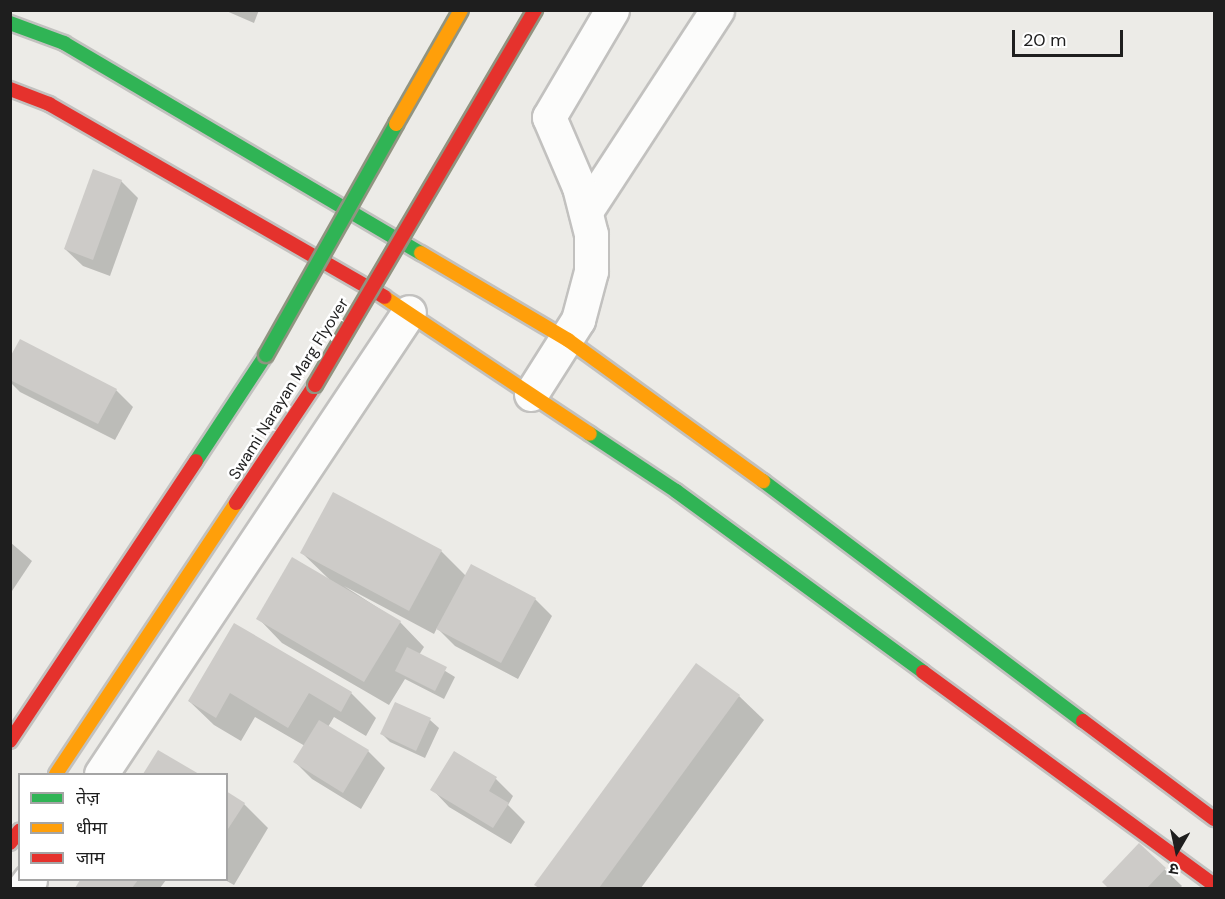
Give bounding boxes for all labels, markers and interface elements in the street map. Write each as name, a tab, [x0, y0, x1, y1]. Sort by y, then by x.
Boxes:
scale bar	[1015, 18, 1126, 56]
text: 20 m	[1023, 28, 1066, 52]
street label: Swami Narayan Marg Flyover	[225, 295, 353, 483]
legend	[18, 773, 228, 881]
text: तेज़	[76, 786, 100, 810]
text: धीमा	[76, 816, 107, 840]
north arrow	[1147, 821, 1207, 881]
text: जाम	[76, 846, 105, 870]
text: उ	[1168, 858, 1180, 880]

